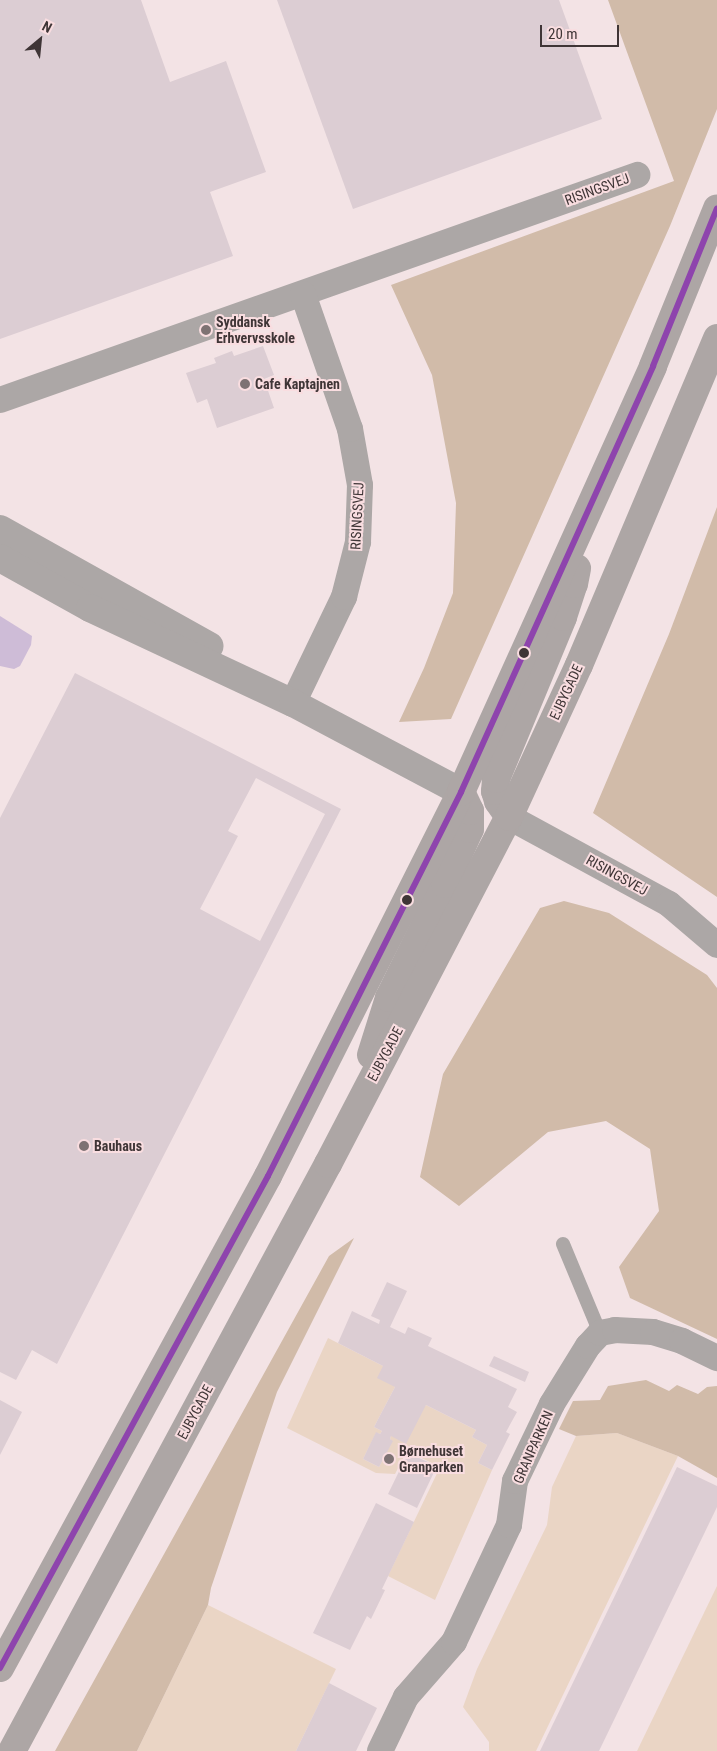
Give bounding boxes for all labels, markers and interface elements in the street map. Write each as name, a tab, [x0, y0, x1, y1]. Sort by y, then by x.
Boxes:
north arrow	[15, 15, 65, 65]
scale bar	[542, 15, 621, 47]
text: N	[39, 18, 55, 36]
text: 20 m	[548, 25, 578, 43]
street label: RISINGSVEJ	[562, 170, 632, 208]
place label: Syddansk Erhvervsskole	[216, 314, 295, 347]
marker: Syddansk Erhvervsskole	[200, 324, 212, 336]
place label: Cafe Kaptajnen	[255, 376, 340, 392]
marker: Cafe Kaptajnen	[239, 378, 251, 390]
street label: RISINGSVEJ	[347, 482, 367, 550]
unlabelled marker	[519, 648, 529, 658]
street label: EJBYGADE	[546, 662, 586, 722]
street label: RISINGSVEJ	[583, 851, 651, 899]
unlabelled marker	[402, 895, 412, 905]
street label: EJBYGADE	[364, 1024, 406, 1084]
place label: Bauhaus	[94, 1138, 142, 1154]
marker: Bauhaus	[78, 1140, 90, 1152]
street label: EJBYGADE	[174, 1382, 216, 1442]
street label: GRANPARKEN	[509, 1408, 557, 1486]
place label: Børnehuset Granparken	[399, 1443, 463, 1475]
marker: Børnehuset Granparken	[383, 1453, 395, 1465]

